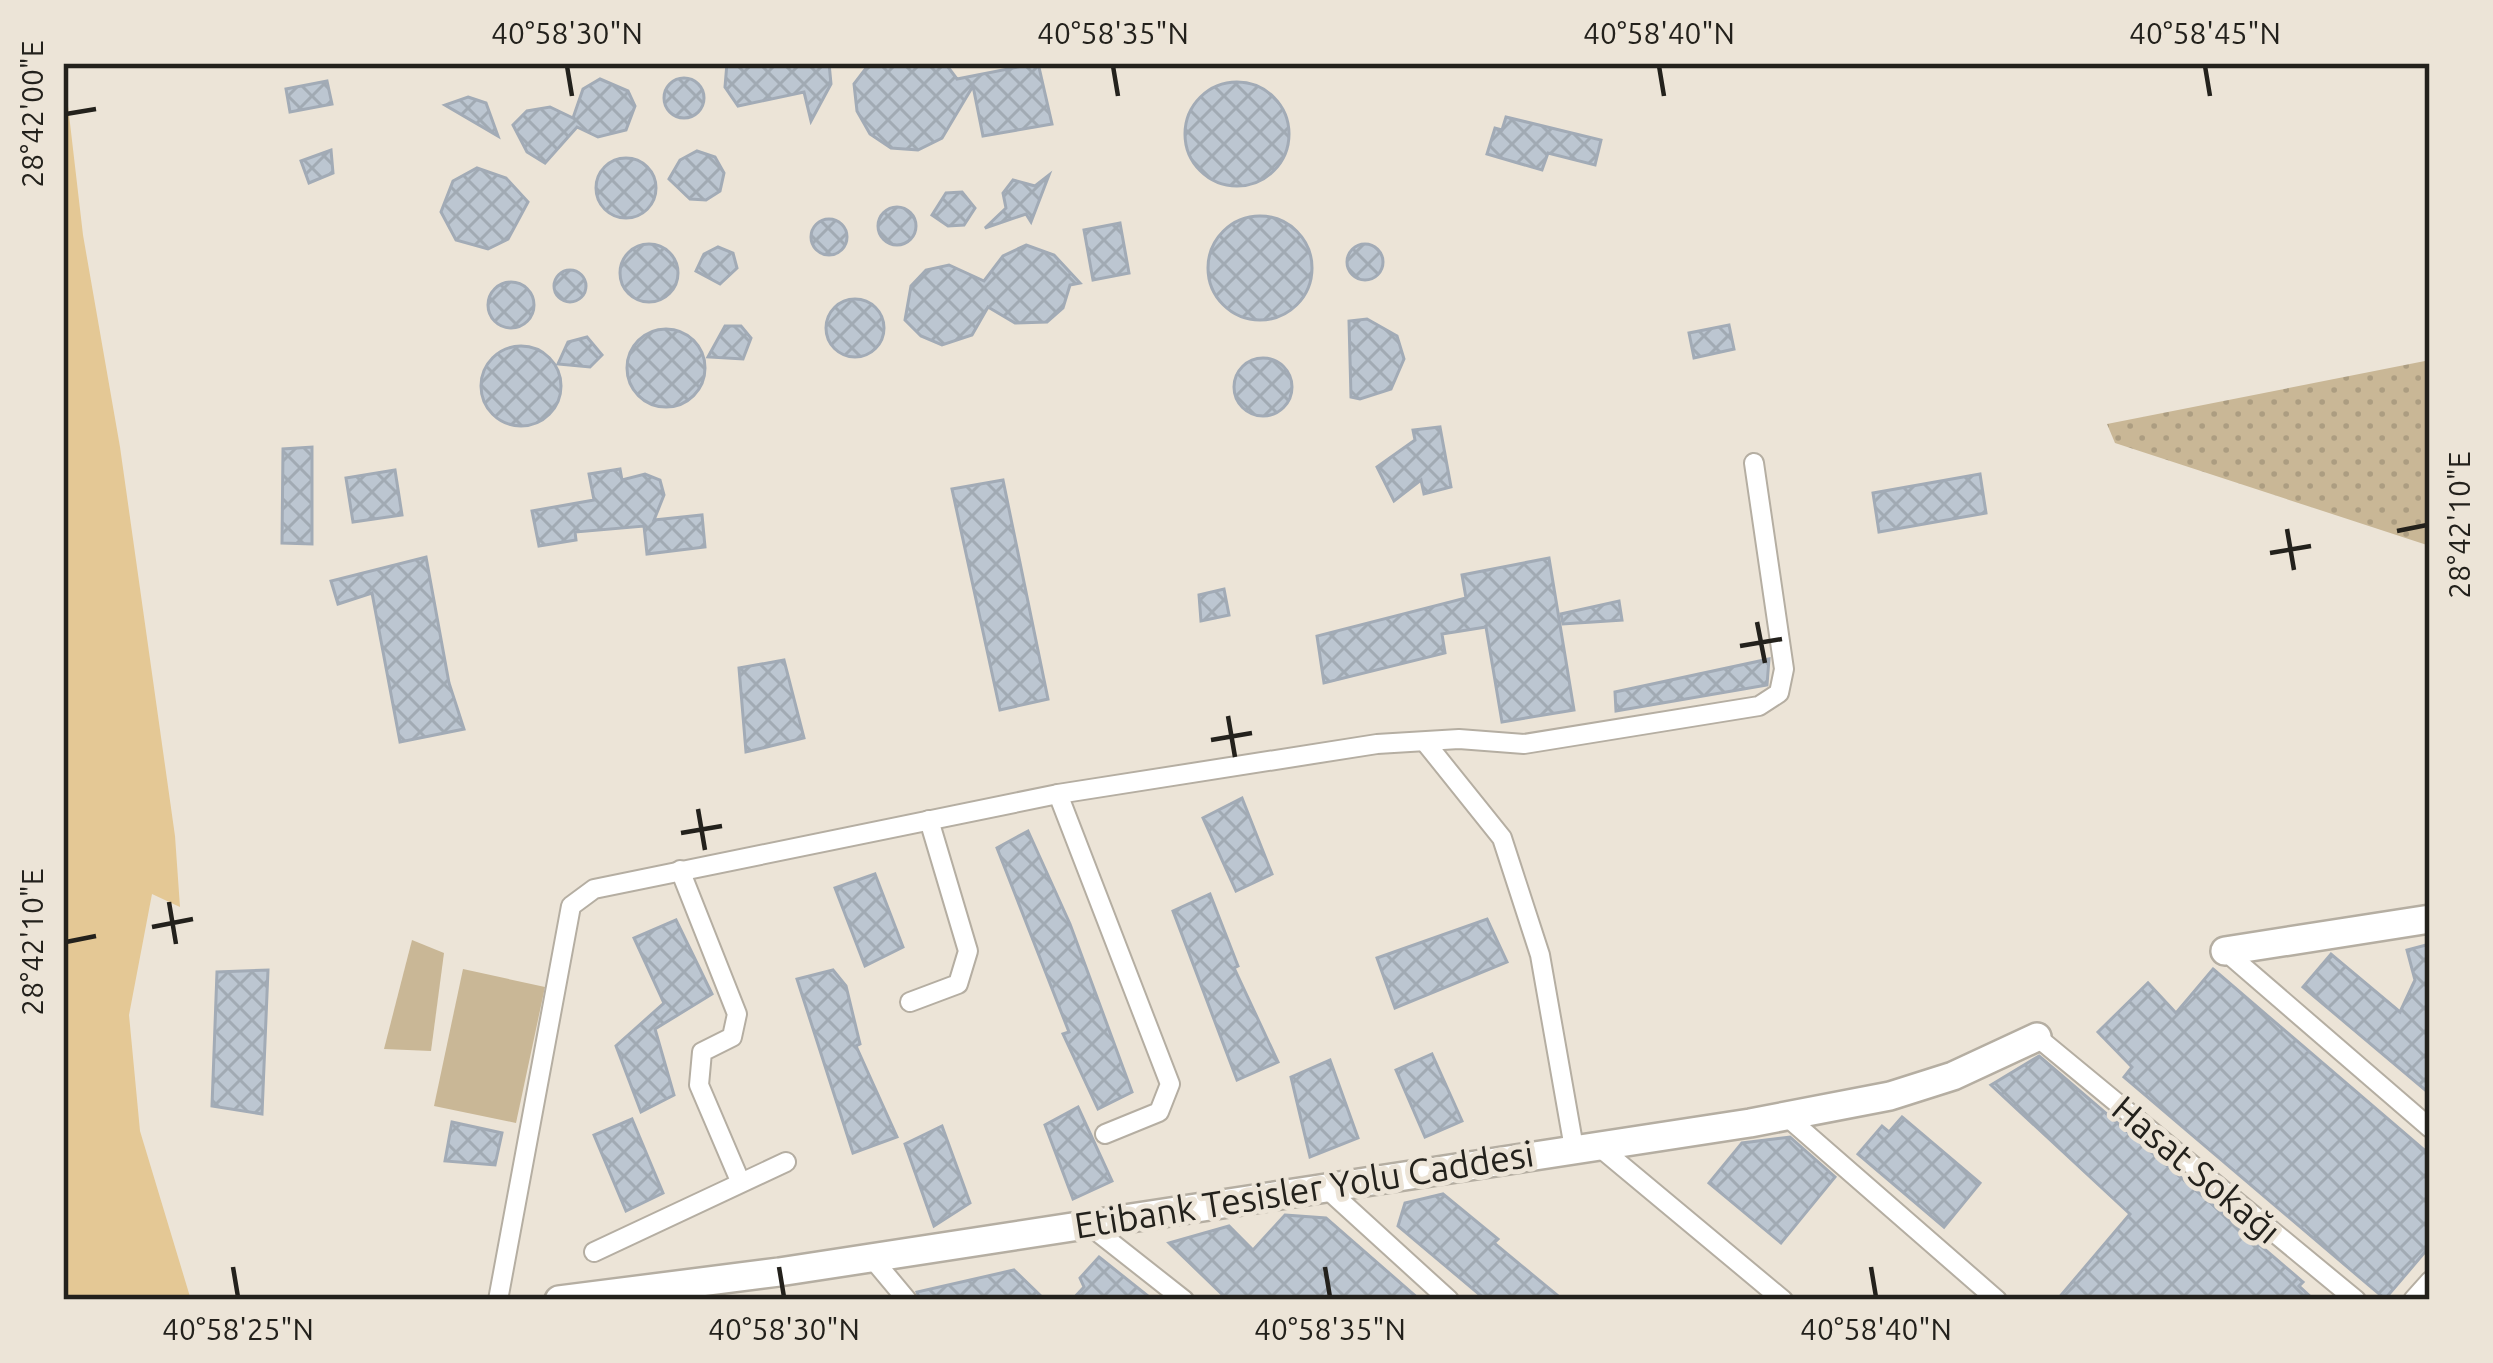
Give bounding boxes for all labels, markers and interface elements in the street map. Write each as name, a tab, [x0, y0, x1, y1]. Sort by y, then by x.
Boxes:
text: 40°58'30"N	[491, 16, 643, 50]
text: 40°58'35"N	[1037, 16, 1189, 50]
text: 40°58'40"N	[1583, 16, 1735, 50]
text: 40°58'45"N	[2129, 16, 2281, 50]
text: 28°42'00"E	[15, 40, 49, 188]
text: 28°42'10"E	[2442, 451, 2476, 599]
text: 28°42'10"E	[15, 868, 49, 1016]
street label: Hasat Sokağı	[2105, 1087, 2289, 1251]
street label: Etibank Tesisler Yolu Caddesi	[1071, 1132, 1537, 1246]
text: 40°58'25"N	[162, 1312, 314, 1346]
text: 40°58'30"N	[708, 1312, 860, 1346]
text: 40°58'35"N	[1254, 1312, 1406, 1346]
text: 40°58'40"N	[1800, 1312, 1952, 1346]

